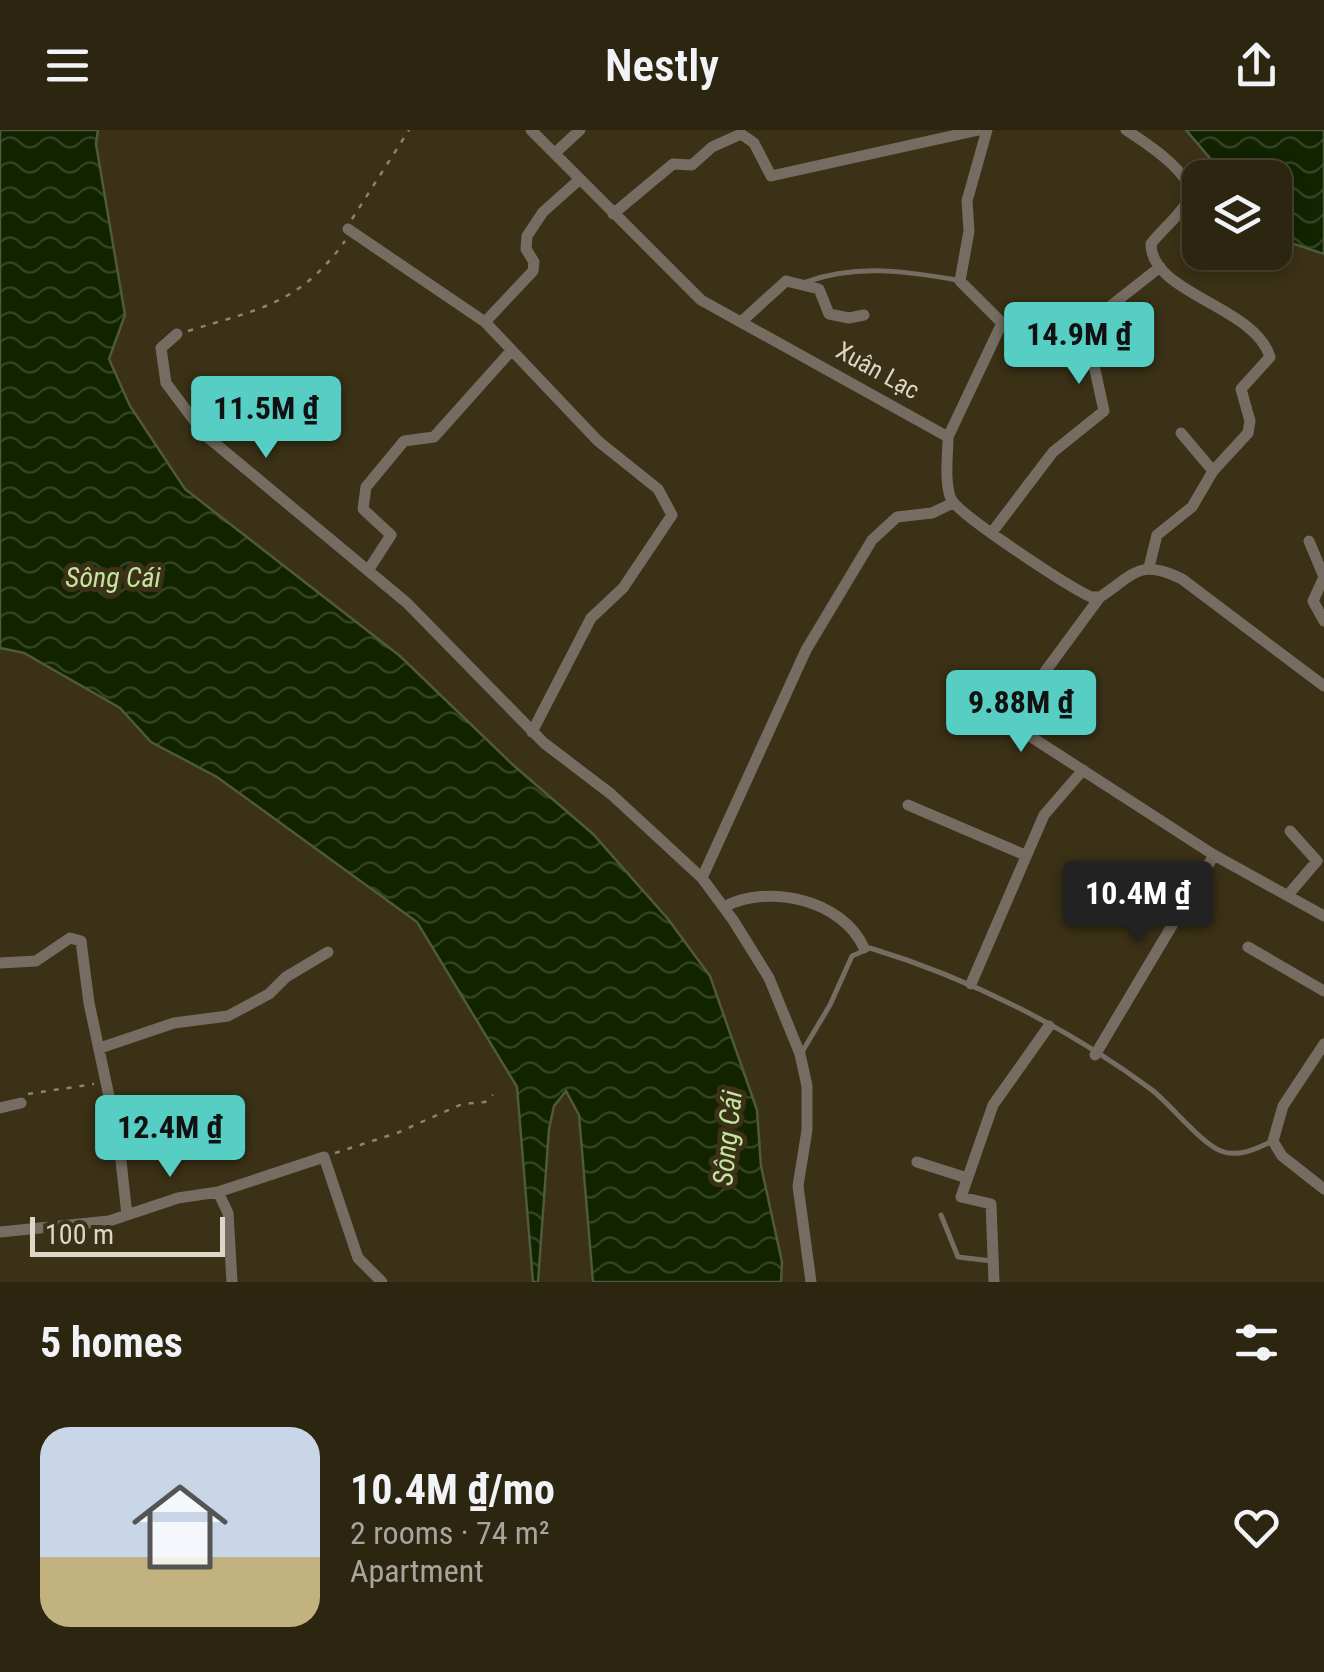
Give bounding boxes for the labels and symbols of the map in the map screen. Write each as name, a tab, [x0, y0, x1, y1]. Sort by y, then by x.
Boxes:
pin: 14.9M ₫	[987, 302, 1171, 387]
street label: Xuân Lạc	[831, 336, 925, 405]
pin: 11.5M ₫	[174, 376, 358, 461]
water label: Sông Cái	[65, 561, 161, 594]
pin: 9.88M ₫	[929, 670, 1113, 755]
pin: 10.4M ₫	[1046, 861, 1230, 946]
water label: Sông Cái	[706, 1088, 749, 1187]
pin: 12.4M ₫	[78, 1095, 262, 1180]
scale bar	[30, 1212, 225, 1256]

